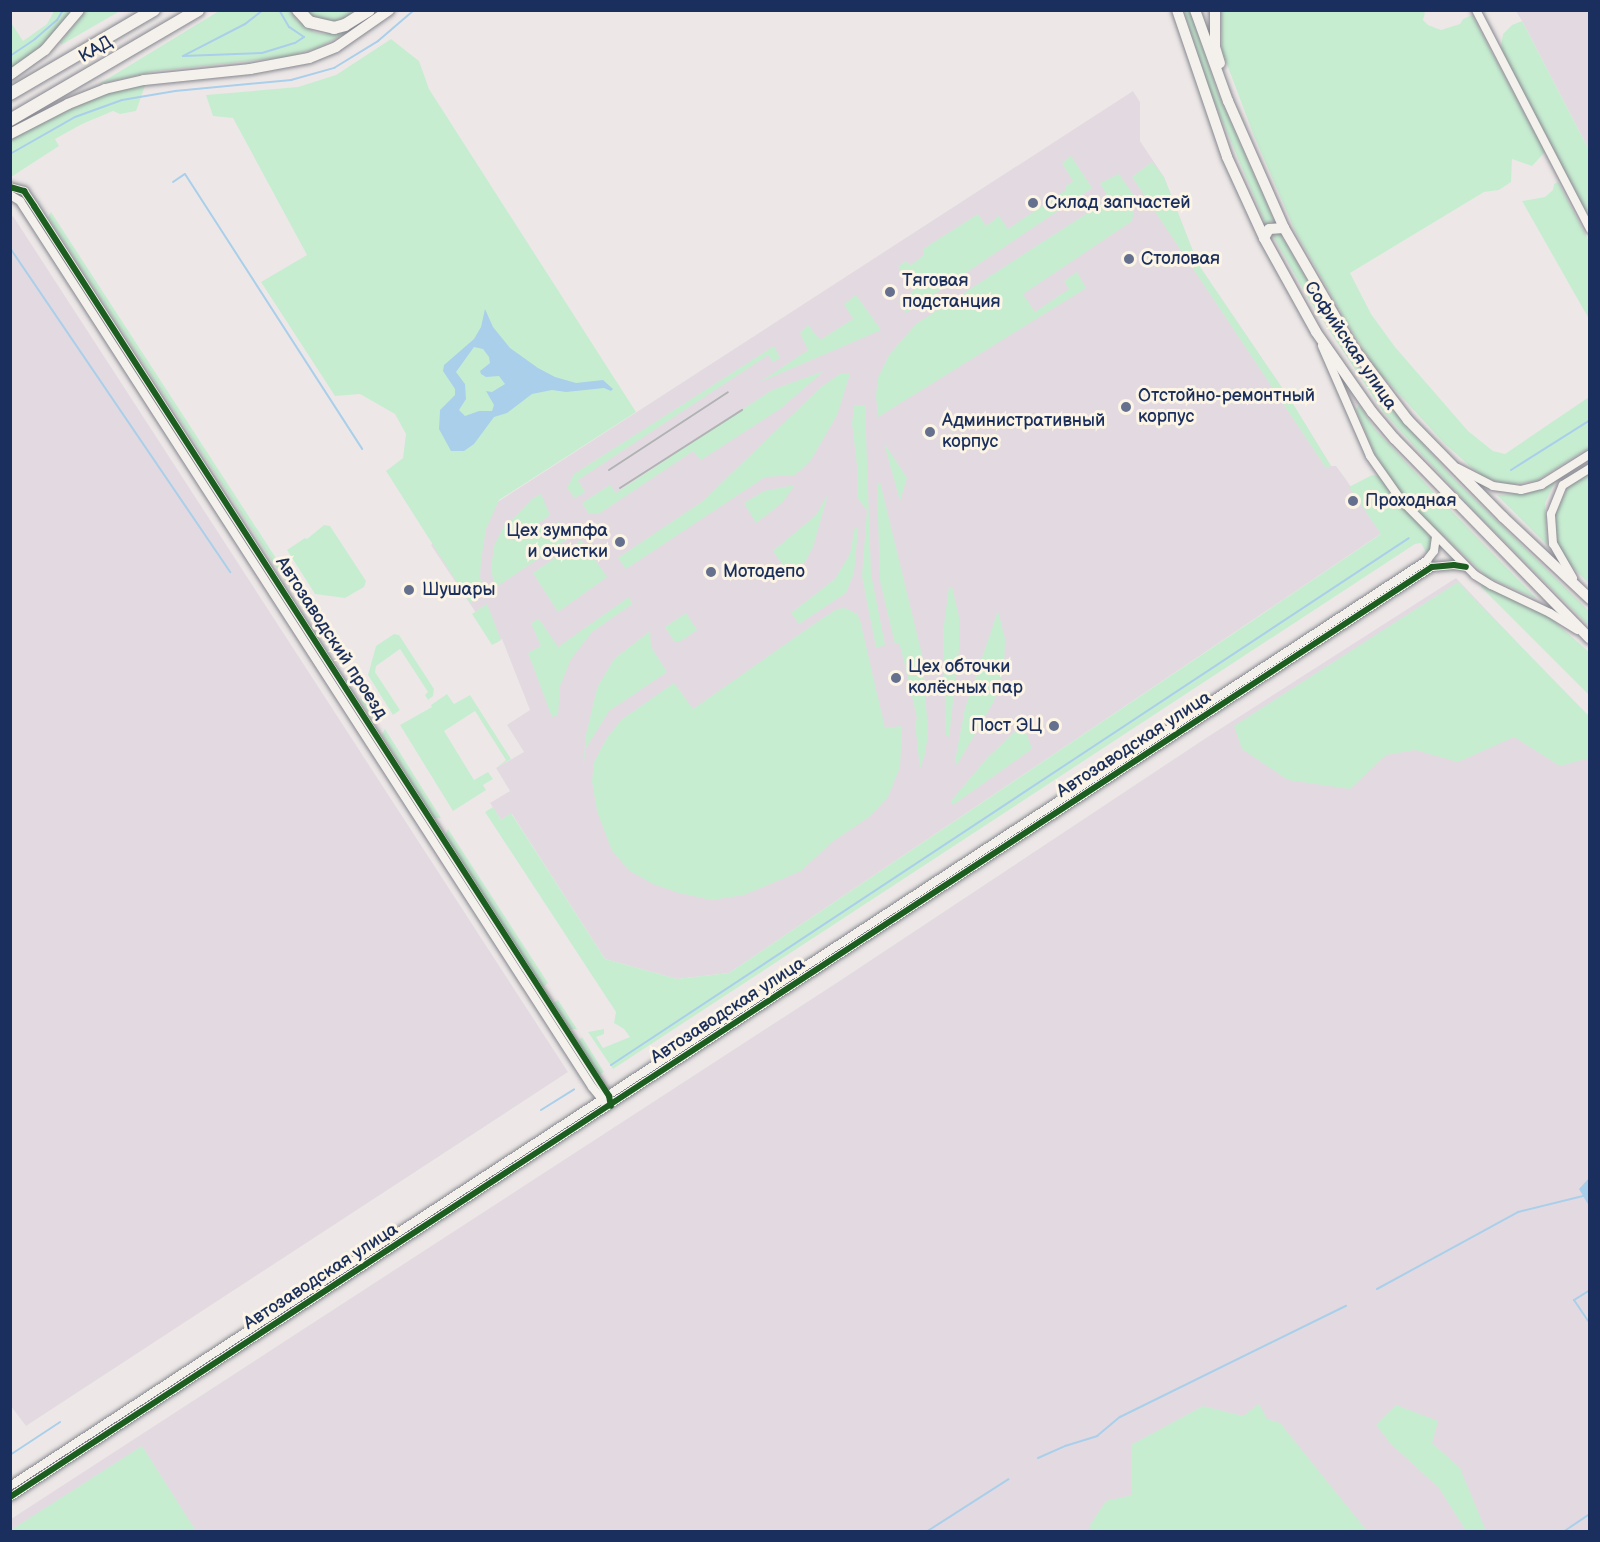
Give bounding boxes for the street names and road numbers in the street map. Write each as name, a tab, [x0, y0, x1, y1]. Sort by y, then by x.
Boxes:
street label: КАД	[75, 32, 117, 68]
street label: Софийская улица	[1299, 278, 1401, 414]
street label: Автозаводский проезд	[270, 553, 392, 723]
street label: Автозаводская улица	[1053, 687, 1215, 803]
street label: Автозаводская улица	[647, 953, 809, 1069]
street label: Автозаводская улица	[240, 1219, 402, 1335]

